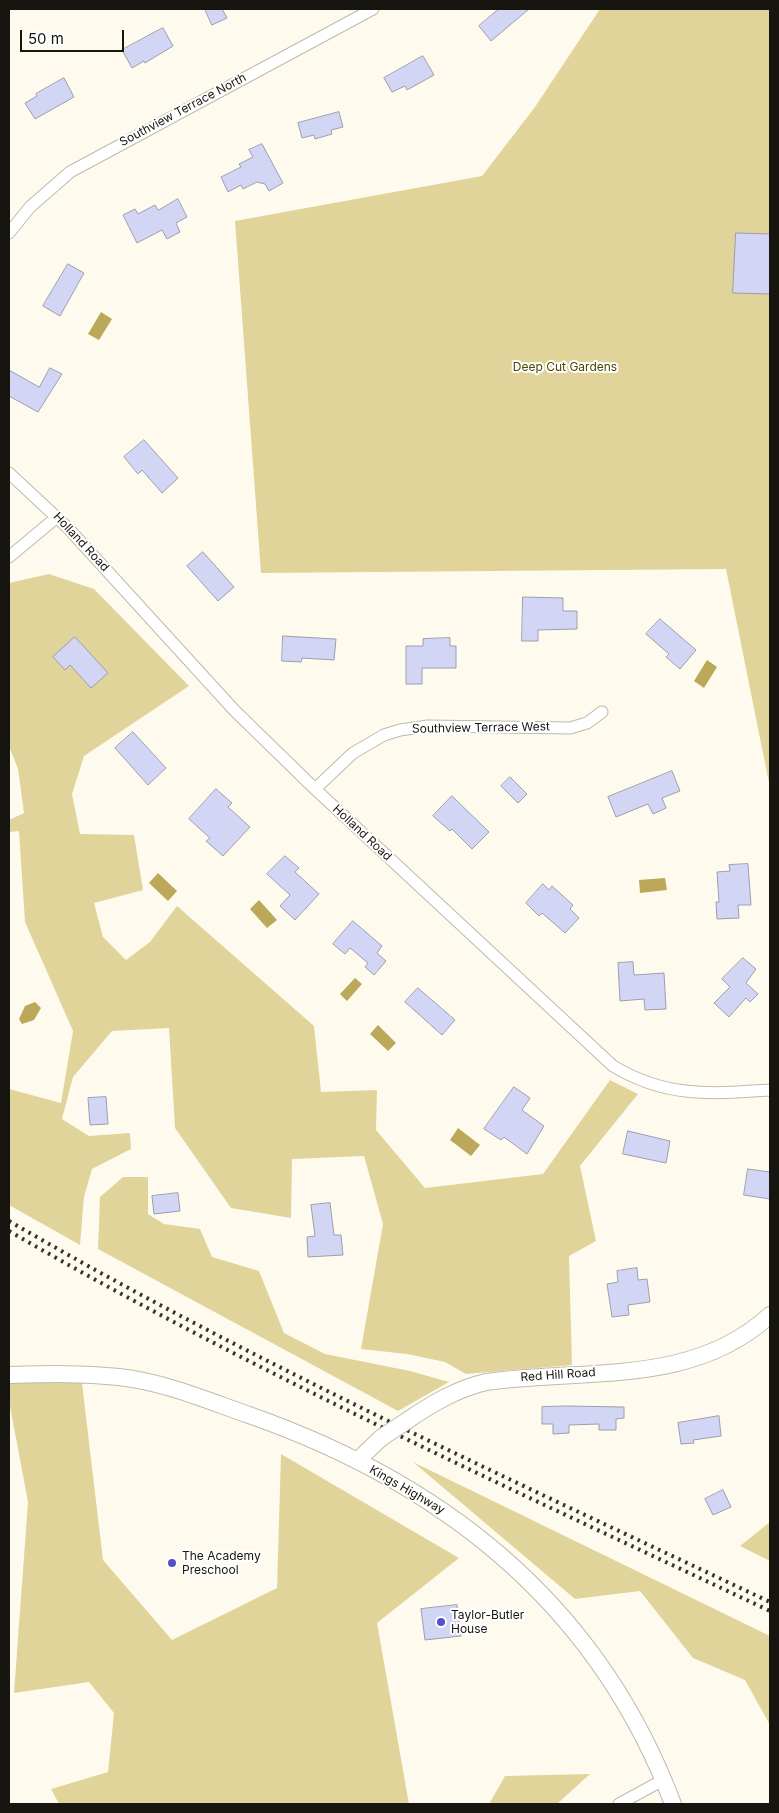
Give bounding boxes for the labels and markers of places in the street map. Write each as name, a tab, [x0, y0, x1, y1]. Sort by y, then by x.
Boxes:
place label: The Academy Preschool	[182, 1549, 261, 1577]
marker: The Academy Preschool	[166, 1557, 178, 1569]
place label: Taylor-Butler House	[451, 1608, 524, 1636]
marker: Taylor-Butler House	[435, 1616, 447, 1628]

